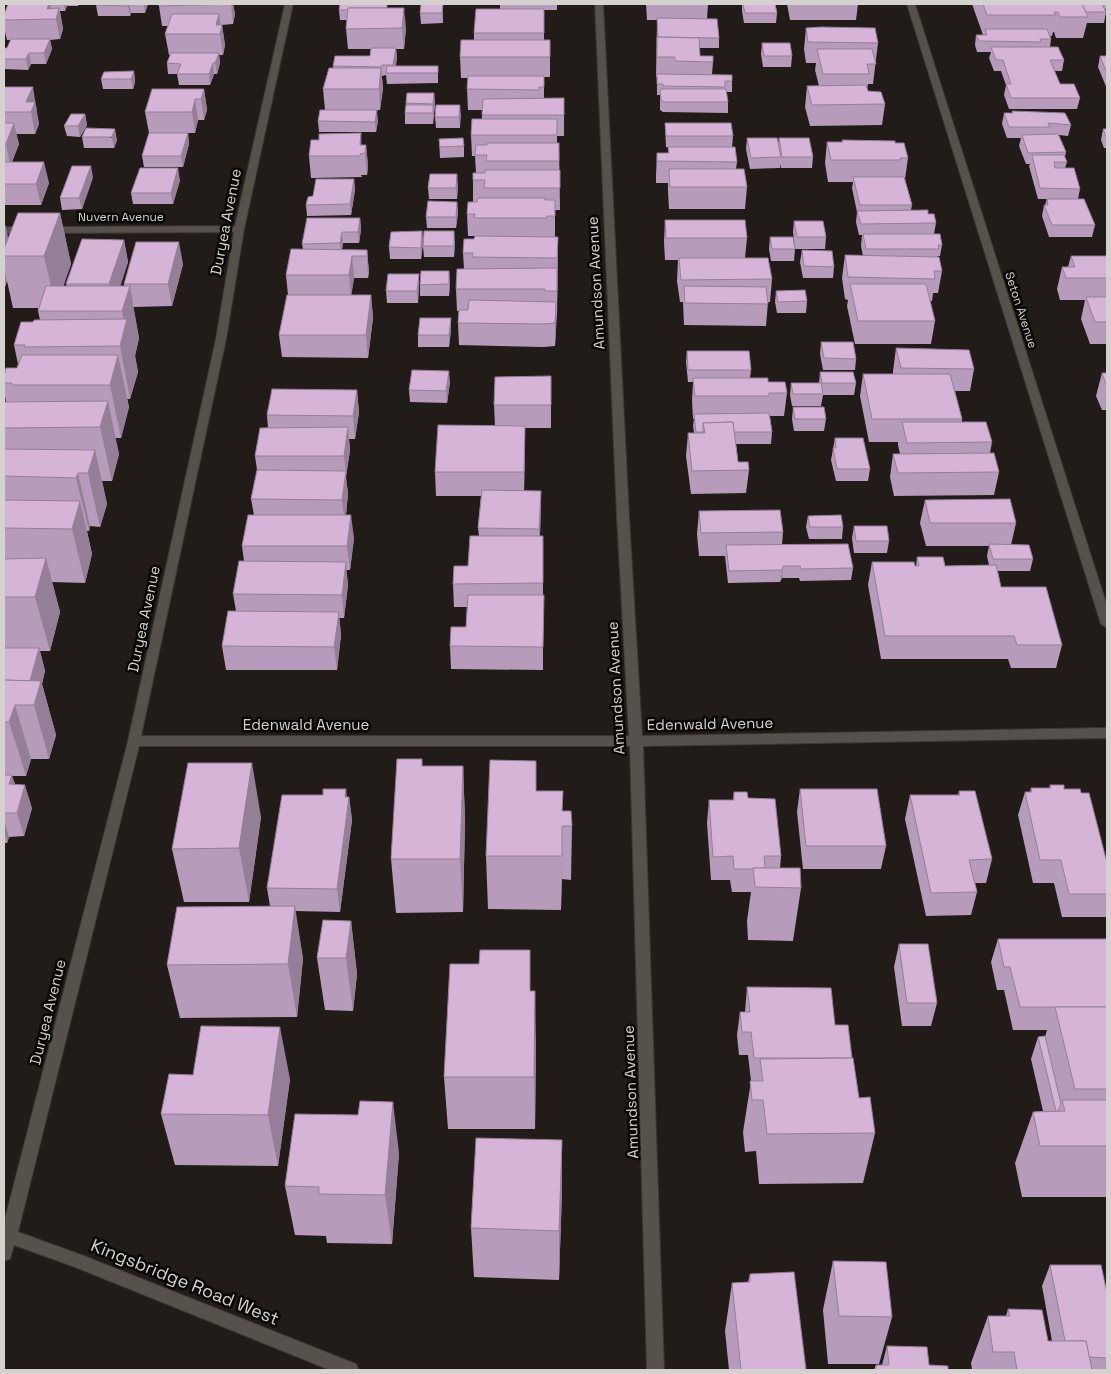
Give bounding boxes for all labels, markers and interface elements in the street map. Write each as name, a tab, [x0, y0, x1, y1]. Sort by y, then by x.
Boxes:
street label: Duryea Avenue	[206, 167, 245, 277]
street label: Nuvern Avenue	[78, 209, 164, 225]
street label: Amundson Avenue	[583, 216, 608, 350]
street label: Seton Avenue	[1001, 270, 1041, 350]
street label: Duryea Avenue	[123, 564, 164, 674]
street label: Amundson Avenue	[603, 621, 628, 755]
street label: Edenwald Avenue	[647, 713, 774, 734]
street label: Edenwald Avenue	[243, 715, 369, 734]
street label: Duryea Avenue	[25, 957, 70, 1067]
street label: Amundson Avenue	[619, 1025, 642, 1159]
street label: Kingsbridge Road West	[88, 1233, 283, 1330]

